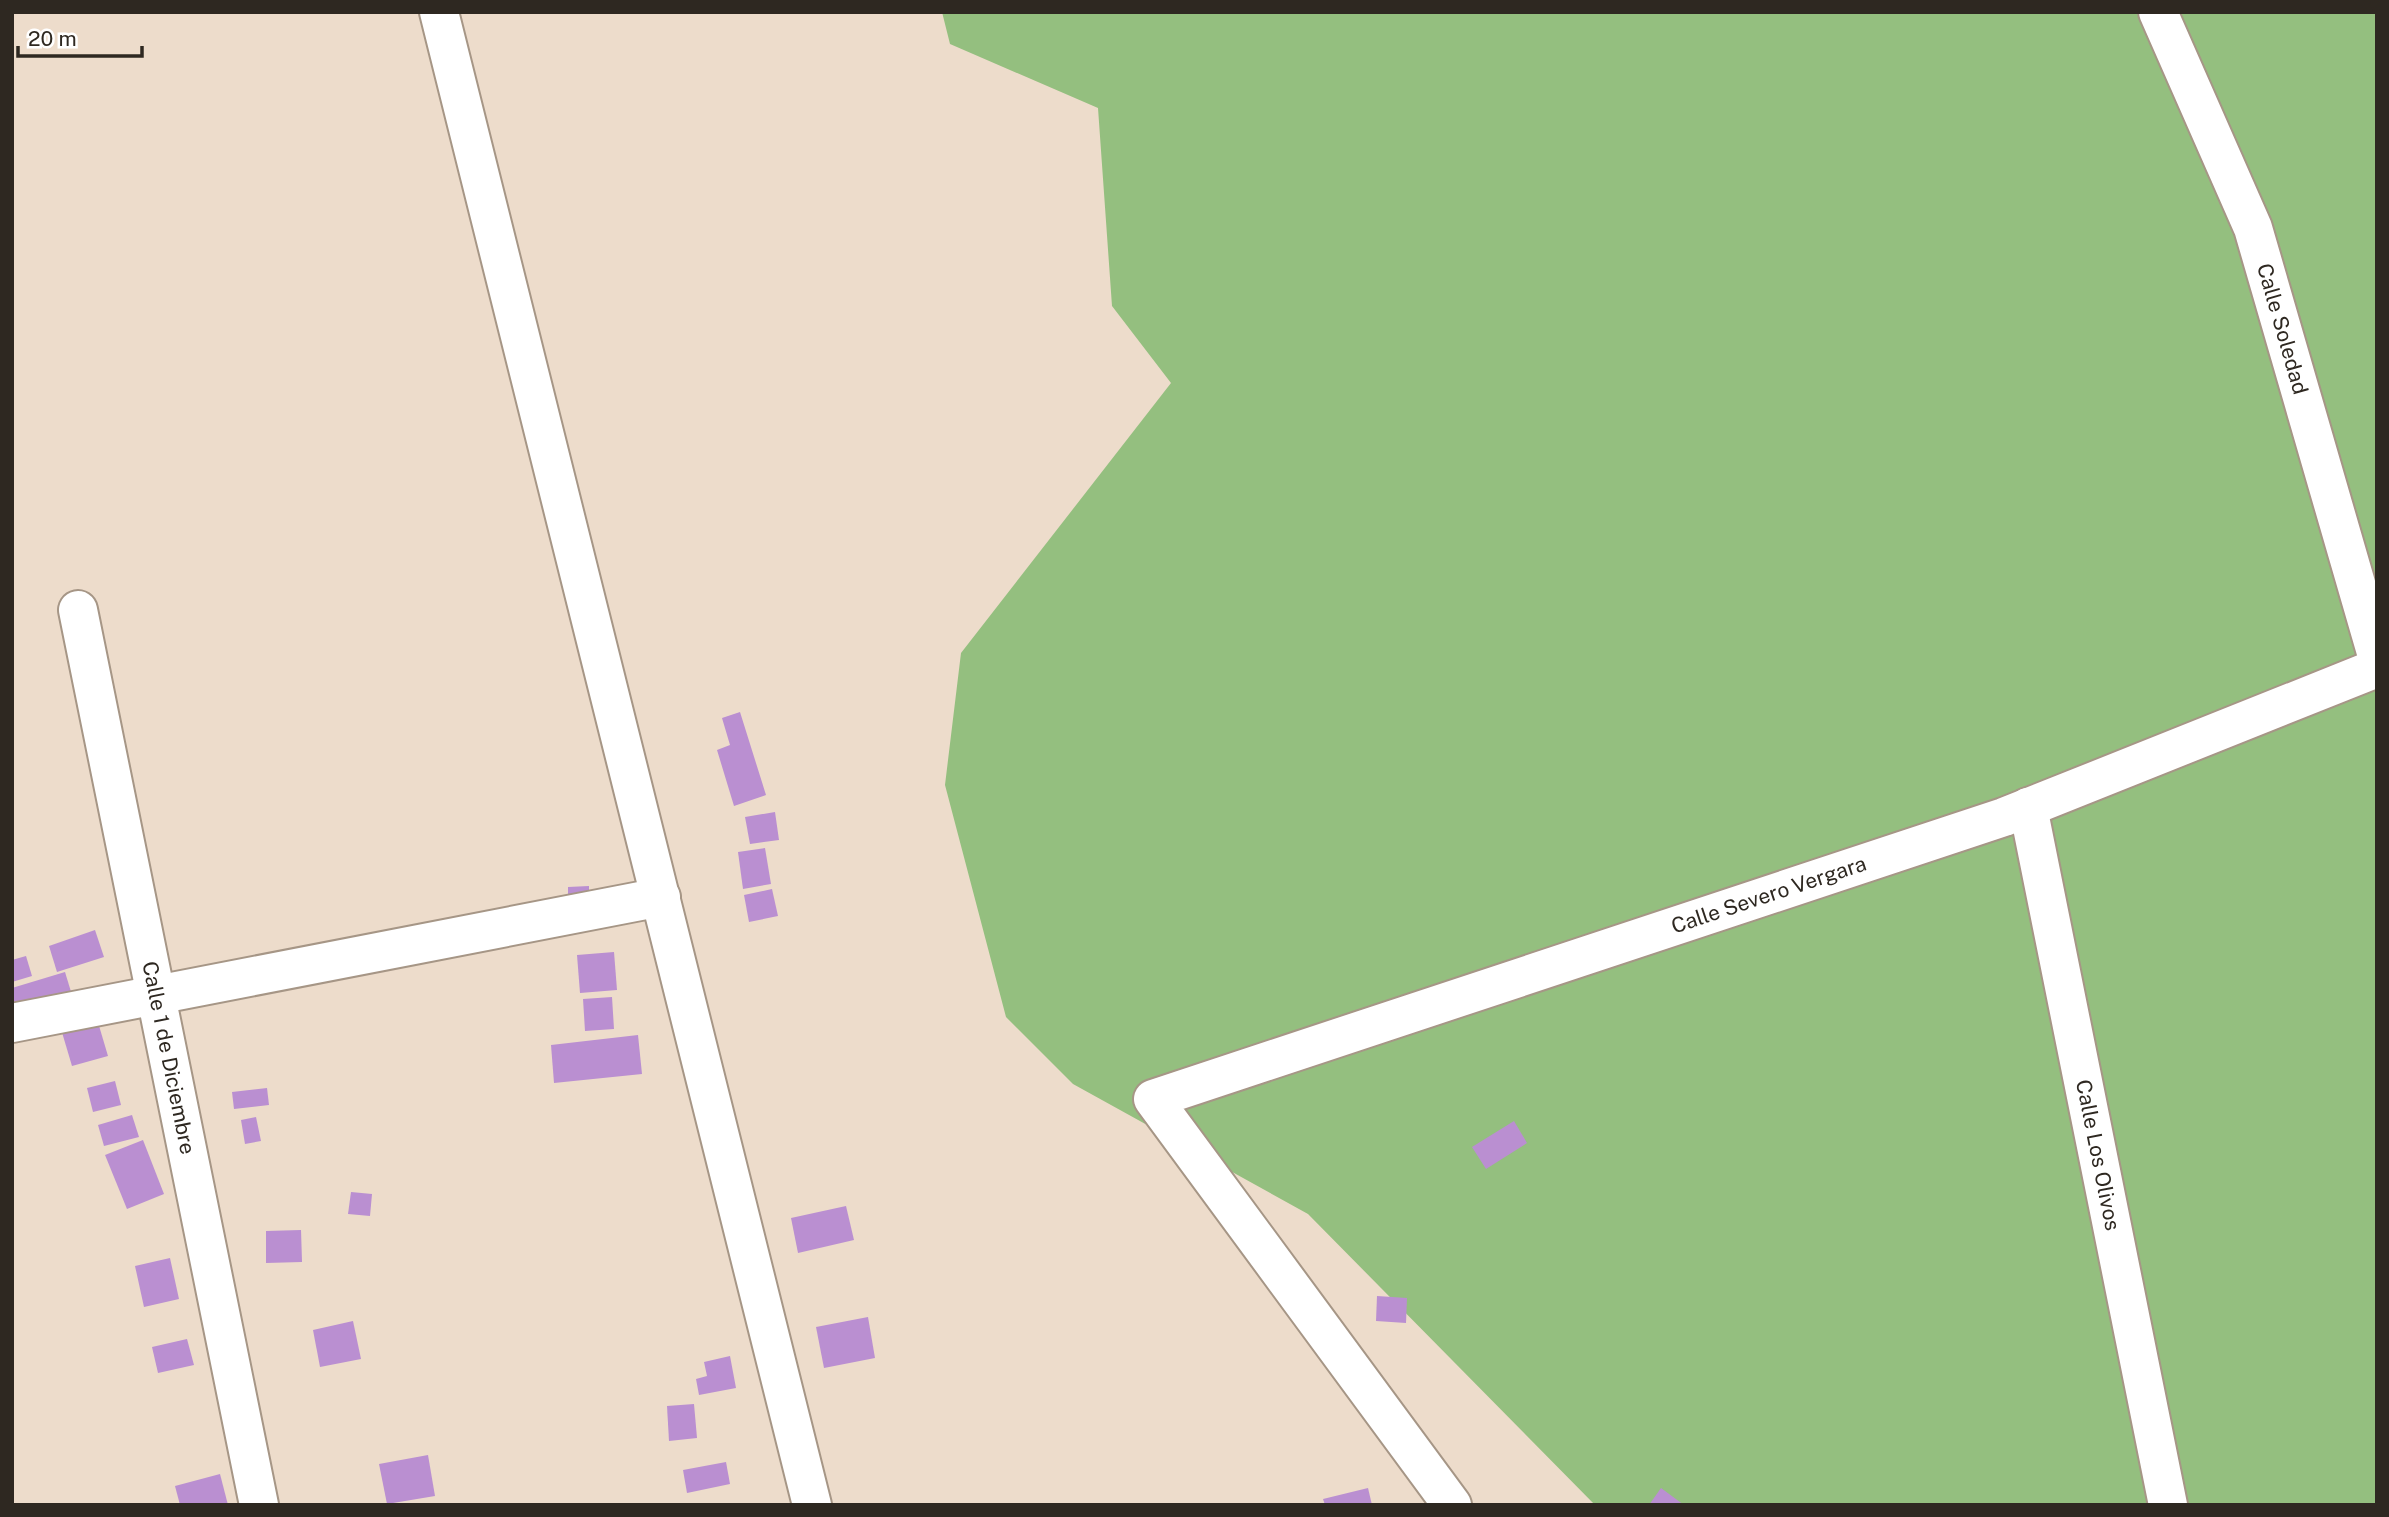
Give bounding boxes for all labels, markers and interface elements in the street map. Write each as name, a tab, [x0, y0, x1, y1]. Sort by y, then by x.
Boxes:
scale bar	[18, 14, 142, 58]
text: 20 m	[28, 26, 77, 51]
street label: Calle Soledad	[2252, 260, 2314, 397]
street label: Calle Severo Vergara	[1668, 850, 1869, 938]
street label: Calle 1 de Diciembre	[137, 959, 201, 1157]
street label: Calle Los Olivos	[2071, 1077, 2126, 1233]

